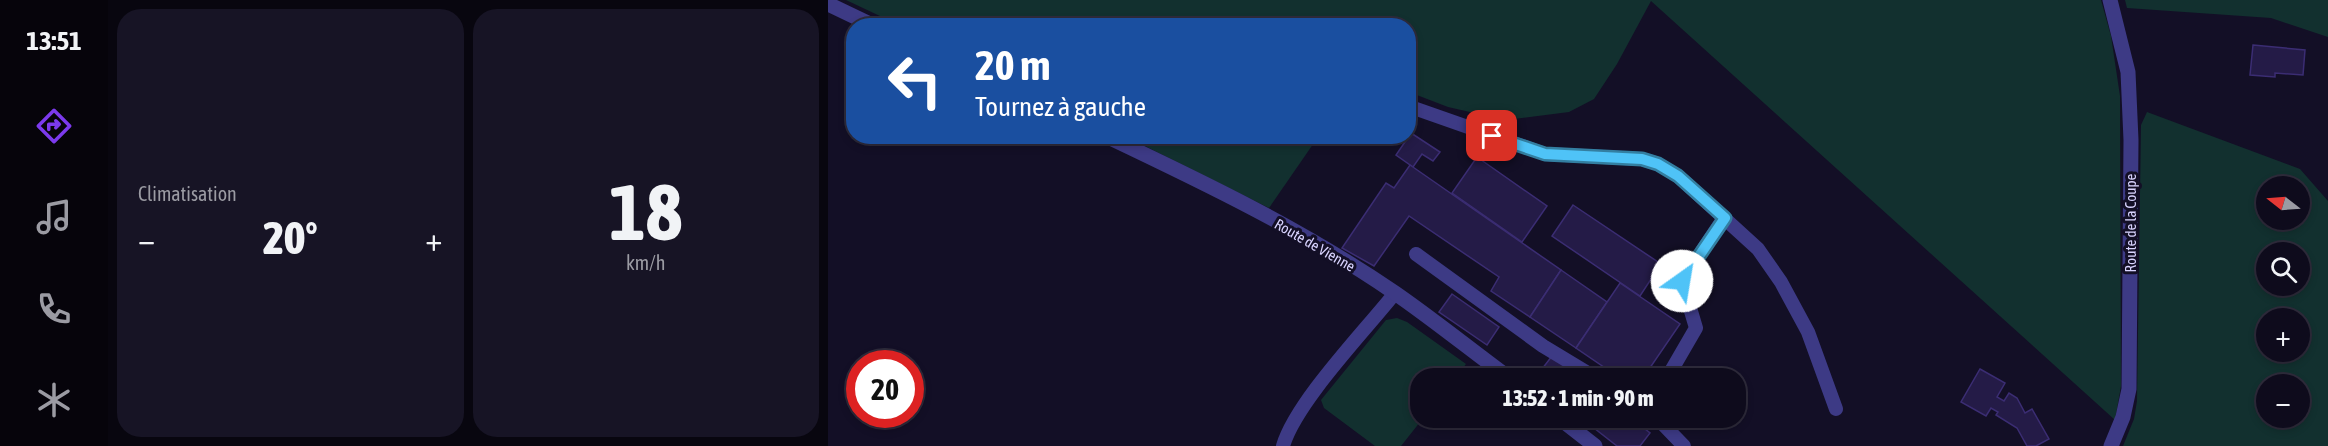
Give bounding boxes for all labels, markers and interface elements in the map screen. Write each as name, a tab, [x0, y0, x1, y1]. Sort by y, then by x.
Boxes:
text: 13:51	[26, 25, 82, 56]
text: 20 m	[975, 41, 1050, 89]
icon: left	[876, 42, 954, 120]
text: Tournez à gauche	[975, 91, 1146, 122]
icon: directions	[33, 105, 75, 147]
pin	[1466, 110, 1517, 161]
icon: arrive	[1475, 119, 1508, 152]
text: 18	[609, 167, 682, 257]
street label: Route de la Coupe	[2122, 173, 2139, 272]
north arrow	[2256, 176, 2310, 230]
map controls	[2256, 176, 2310, 428]
text: Climatisation	[138, 182, 237, 205]
icon: music	[33, 196, 75, 238]
text: 20°	[263, 212, 318, 264]
street label: Route de Vienne	[1272, 215, 1358, 275]
text: −	[138, 220, 155, 258]
text: +	[425, 220, 442, 258]
button: search	[2256, 242, 2310, 296]
position arrow	[1650, 249, 1714, 313]
text: km/h	[626, 251, 666, 274]
icon: phone	[33, 288, 75, 330]
button: +	[2256, 308, 2310, 362]
speed limit sign: 20	[846, 350, 924, 428]
button: −	[2256, 374, 2310, 428]
icon: climate	[33, 379, 75, 421]
text: 13:52 · 1 min · 90 m	[1502, 385, 1654, 411]

